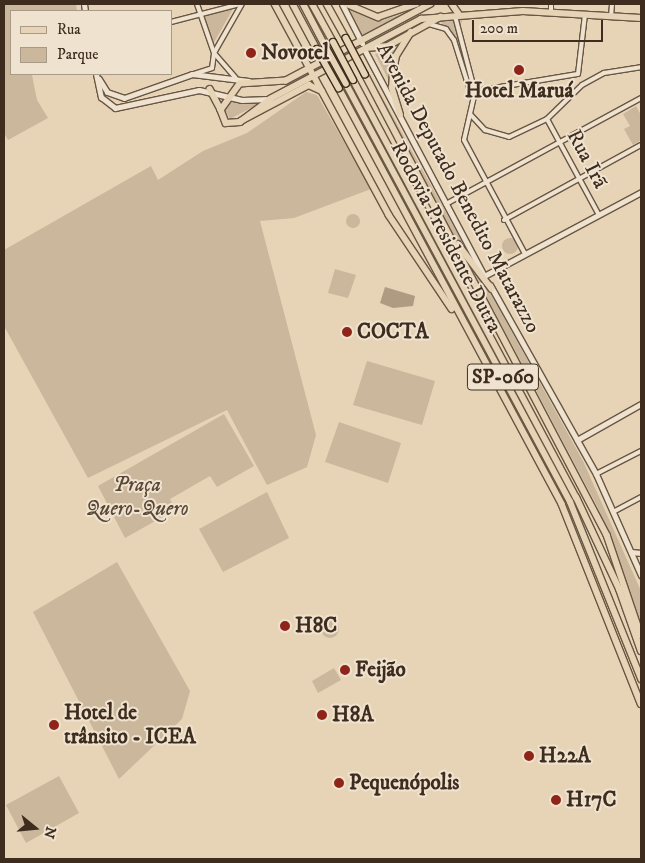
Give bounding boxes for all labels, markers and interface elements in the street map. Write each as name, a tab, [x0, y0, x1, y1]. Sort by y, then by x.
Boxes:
legend	[10, 10, 172, 75]
scale bar	[475, 10, 606, 42]
text: 200 m	[480, 19, 518, 38]
text: Rua	[57, 20, 81, 39]
street label: Avenida Deputado Benedito Matarazzo	[371, 39, 545, 337]
place label: Novotel	[261, 40, 329, 66]
text: Parque	[57, 45, 98, 64]
marker: Novotel	[245, 47, 257, 59]
marker: Hotel Maruá	[513, 64, 525, 76]
place label: Hotel Maruá	[465, 78, 573, 104]
street label: Rua Irã	[561, 125, 613, 193]
street label: Rodovia Presidente Dutra	[385, 137, 507, 337]
place label: COCTA	[357, 319, 429, 345]
marker: COCTA	[341, 326, 353, 338]
road number: SP-060	[467, 360, 539, 394]
park label: Praça Quero-Quero	[85, 472, 189, 522]
place label: H8C	[295, 613, 337, 639]
marker: H8C	[279, 620, 291, 632]
place label: Feijão	[355, 657, 406, 683]
marker: Feijão	[339, 664, 351, 676]
place label: Hotel de trânsito - ICEA	[64, 700, 196, 750]
place label: H8A	[332, 702, 374, 728]
marker: H8A	[316, 709, 328, 721]
marker: Hotel de trânsito - ICEA	[48, 719, 60, 731]
place label: H22A	[539, 743, 591, 769]
marker: H22A	[523, 750, 535, 762]
place label: Pequenópolis	[349, 770, 459, 796]
marker: Pequenópolis	[333, 777, 345, 789]
place label: H17C	[566, 787, 616, 813]
marker: H17C	[550, 794, 562, 806]
north arrow	[10, 803, 60, 853]
text: N	[39, 824, 60, 841]

